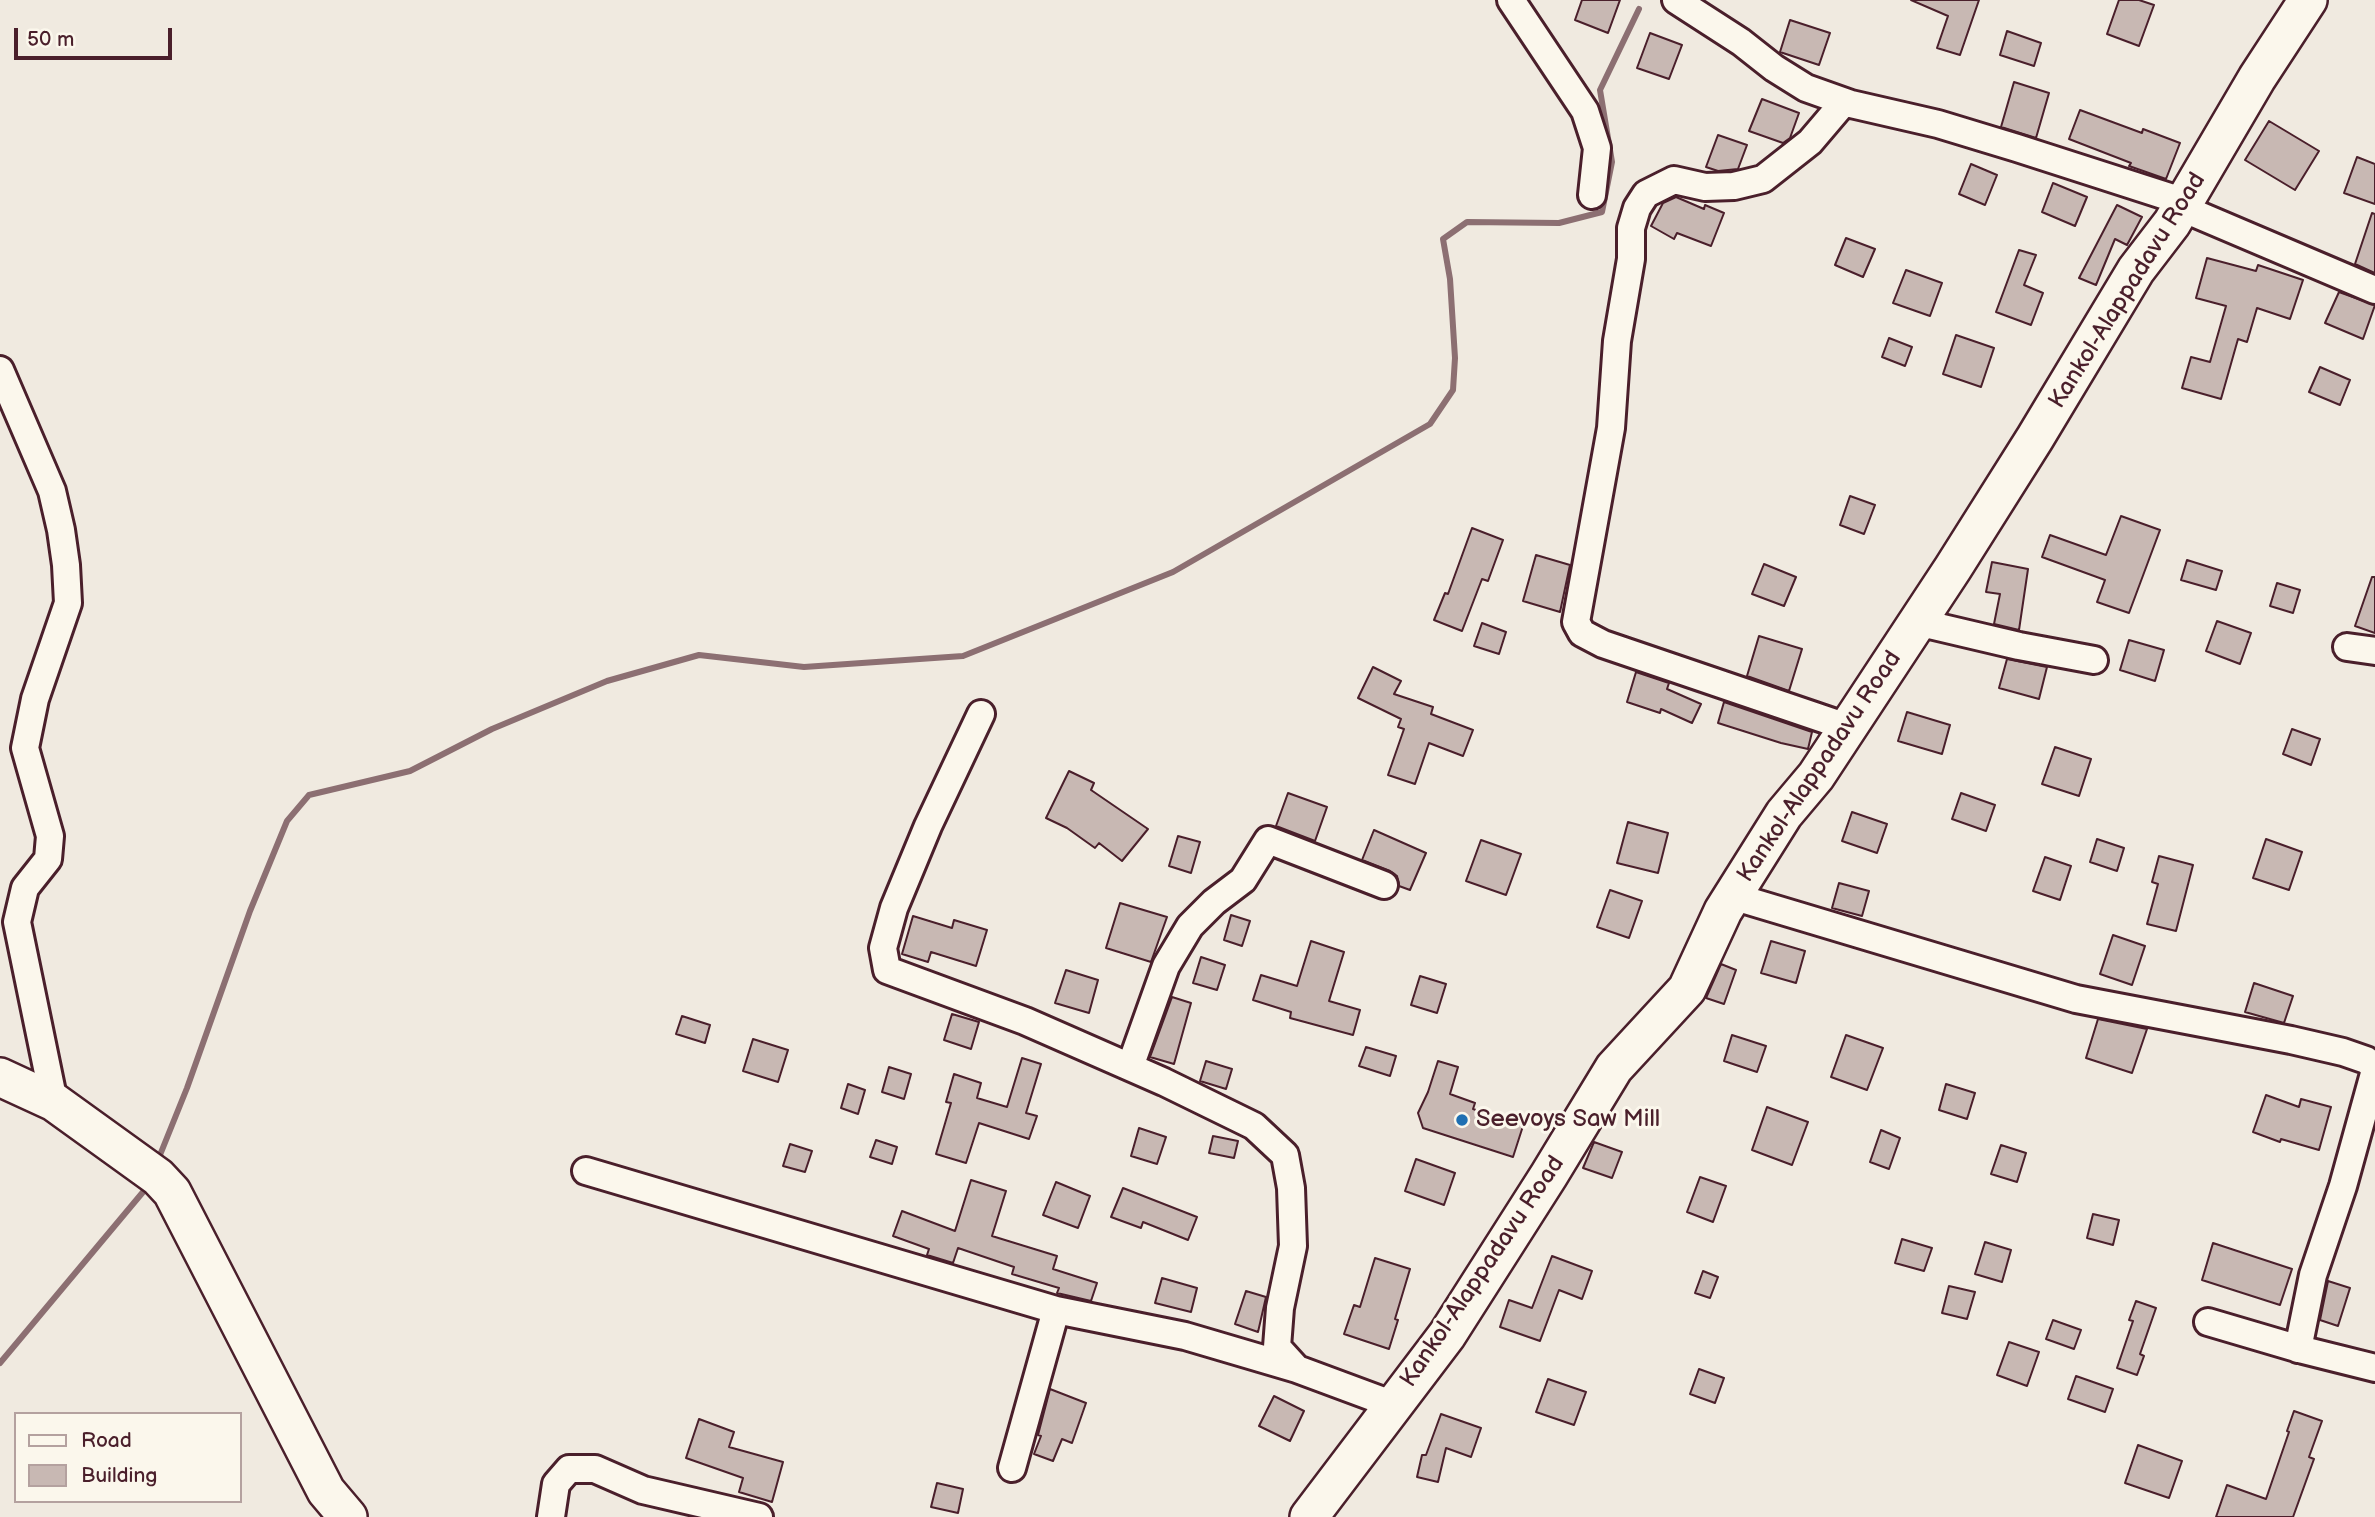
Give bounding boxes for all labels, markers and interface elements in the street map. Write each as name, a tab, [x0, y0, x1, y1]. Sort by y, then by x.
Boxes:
scale bar	[18, 14, 175, 58]
text: 50 m	[27, 27, 74, 52]
street label: Kankol-Alappadavu Road	[2044, 168, 2212, 414]
street label: Kankol-Alappadavu Road	[1732, 646, 1908, 888]
place label: Seevoys Saw Mill	[1476, 1106, 1660, 1134]
marker: Seevoys Saw Mill	[1454, 1112, 1470, 1128]
street label: Kankol-Alappadavu Road	[1395, 1151, 1571, 1393]
legend	[14, 1412, 242, 1503]
text: Road	[81, 1428, 132, 1453]
text: Building	[81, 1463, 157, 1488]

